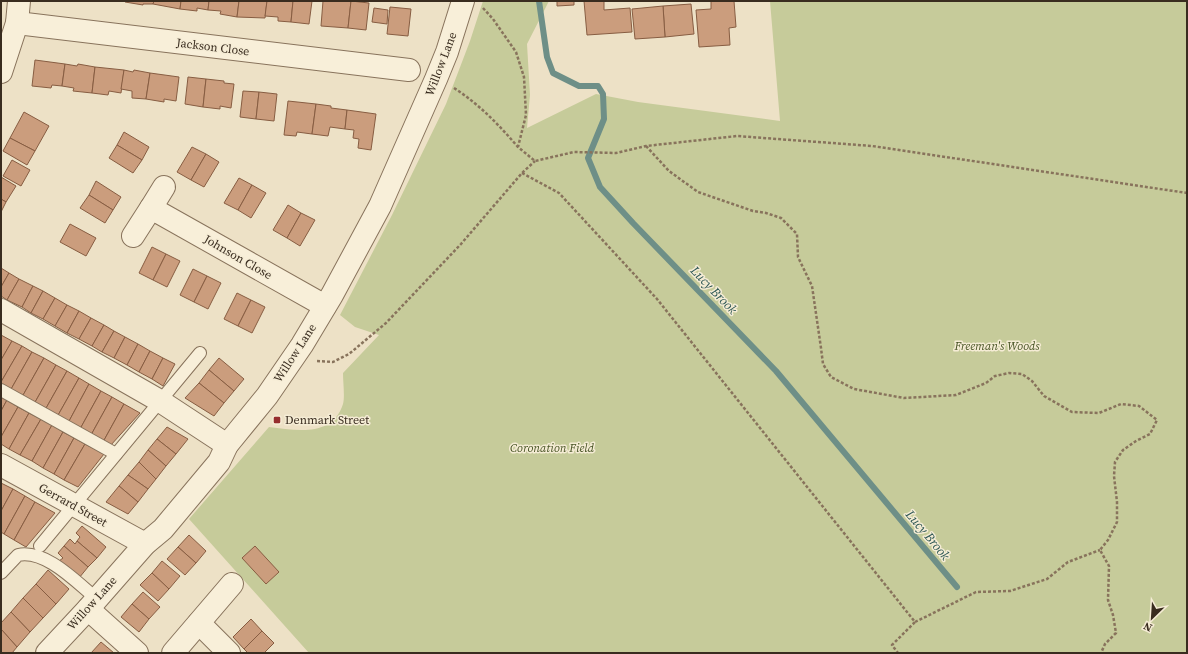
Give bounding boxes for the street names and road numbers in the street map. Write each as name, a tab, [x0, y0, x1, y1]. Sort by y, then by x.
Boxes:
street label: Willow Lane	[421, 30, 461, 98]
street label: Jackson Close	[175, 34, 250, 59]
street label: Johnson Close	[200, 231, 275, 283]
street label: Willow Lane	[270, 320, 320, 386]
street label: Gerrard Street	[36, 480, 110, 530]
street label: Willow Lane	[64, 573, 120, 633]

